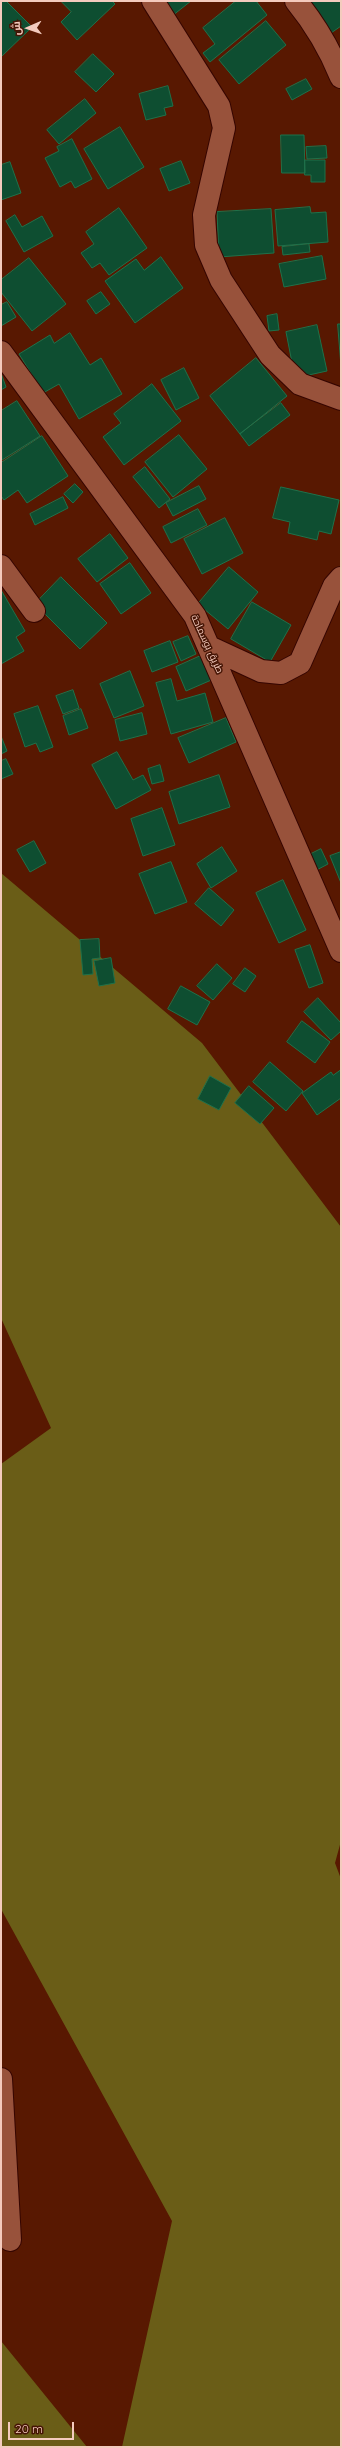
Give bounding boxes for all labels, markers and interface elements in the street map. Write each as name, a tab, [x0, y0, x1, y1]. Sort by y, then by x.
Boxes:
north arrow	[8, 8, 48, 48]
text: ش	[9, 21, 23, 36]
street label: طريق بوسماحة	[188, 613, 226, 675]
scale bar	[10, 2414, 76, 2440]
text: 20 m	[15, 2421, 43, 2436]

